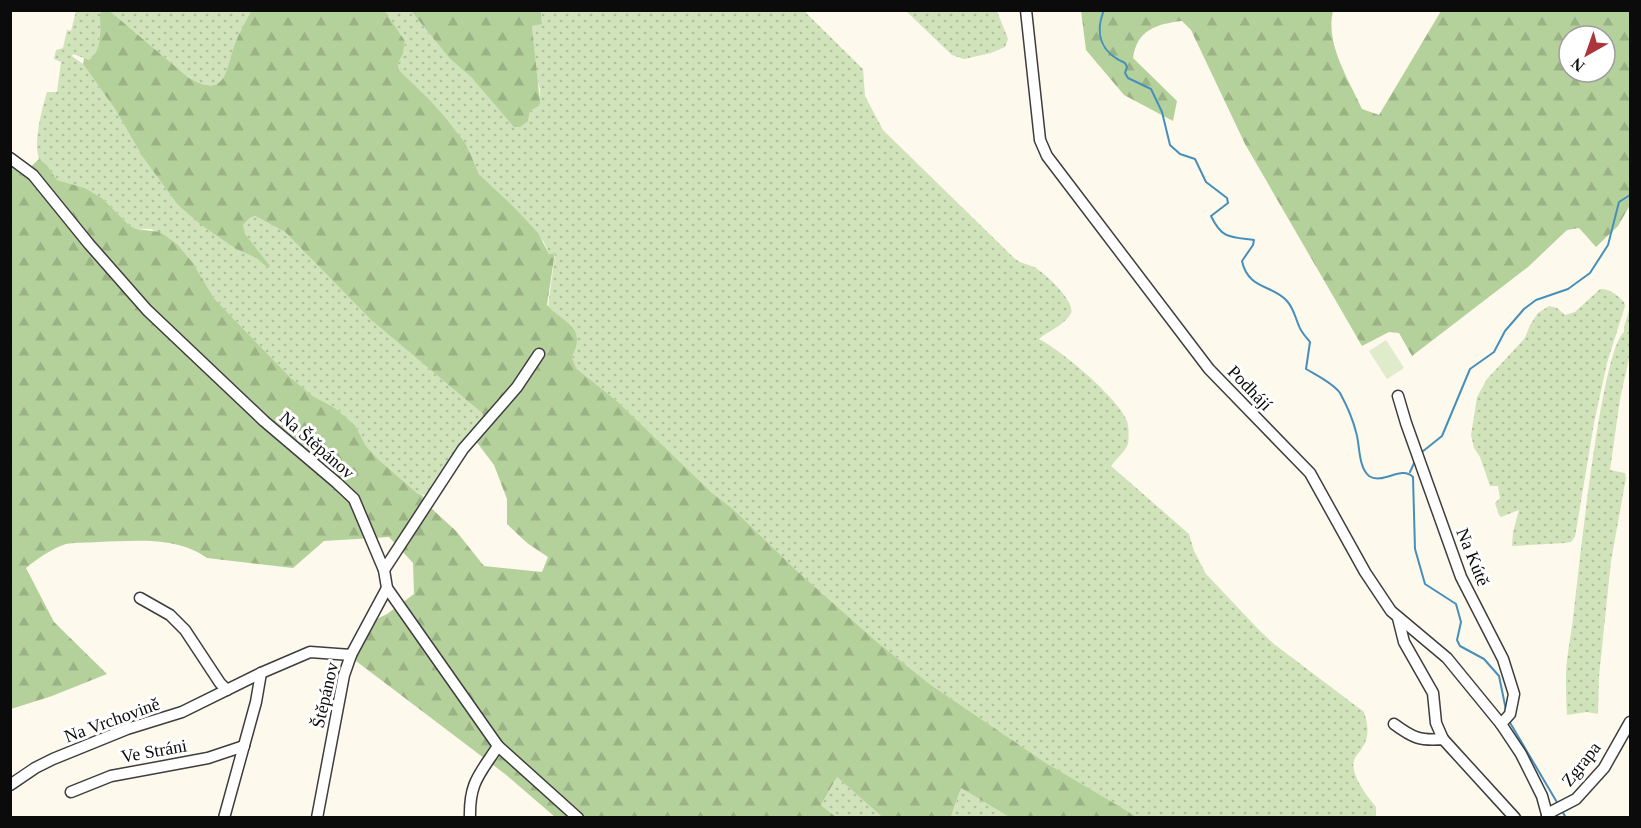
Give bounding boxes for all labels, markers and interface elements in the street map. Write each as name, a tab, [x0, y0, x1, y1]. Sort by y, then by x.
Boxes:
north arrow	[1557, 24, 1617, 84]
text: N	[1567, 55, 1588, 75]
street label: Podhájí	[1224, 361, 1276, 415]
street label: Na Štěpánov	[276, 406, 359, 483]
street label: Na Kútě	[1452, 525, 1494, 589]
street label: Štěpánov	[307, 660, 342, 730]
street label: Na Vrchovině	[62, 693, 162, 747]
street label: Ve Stráni	[120, 735, 188, 767]
street label: Zgrapa	[1557, 738, 1605, 790]

